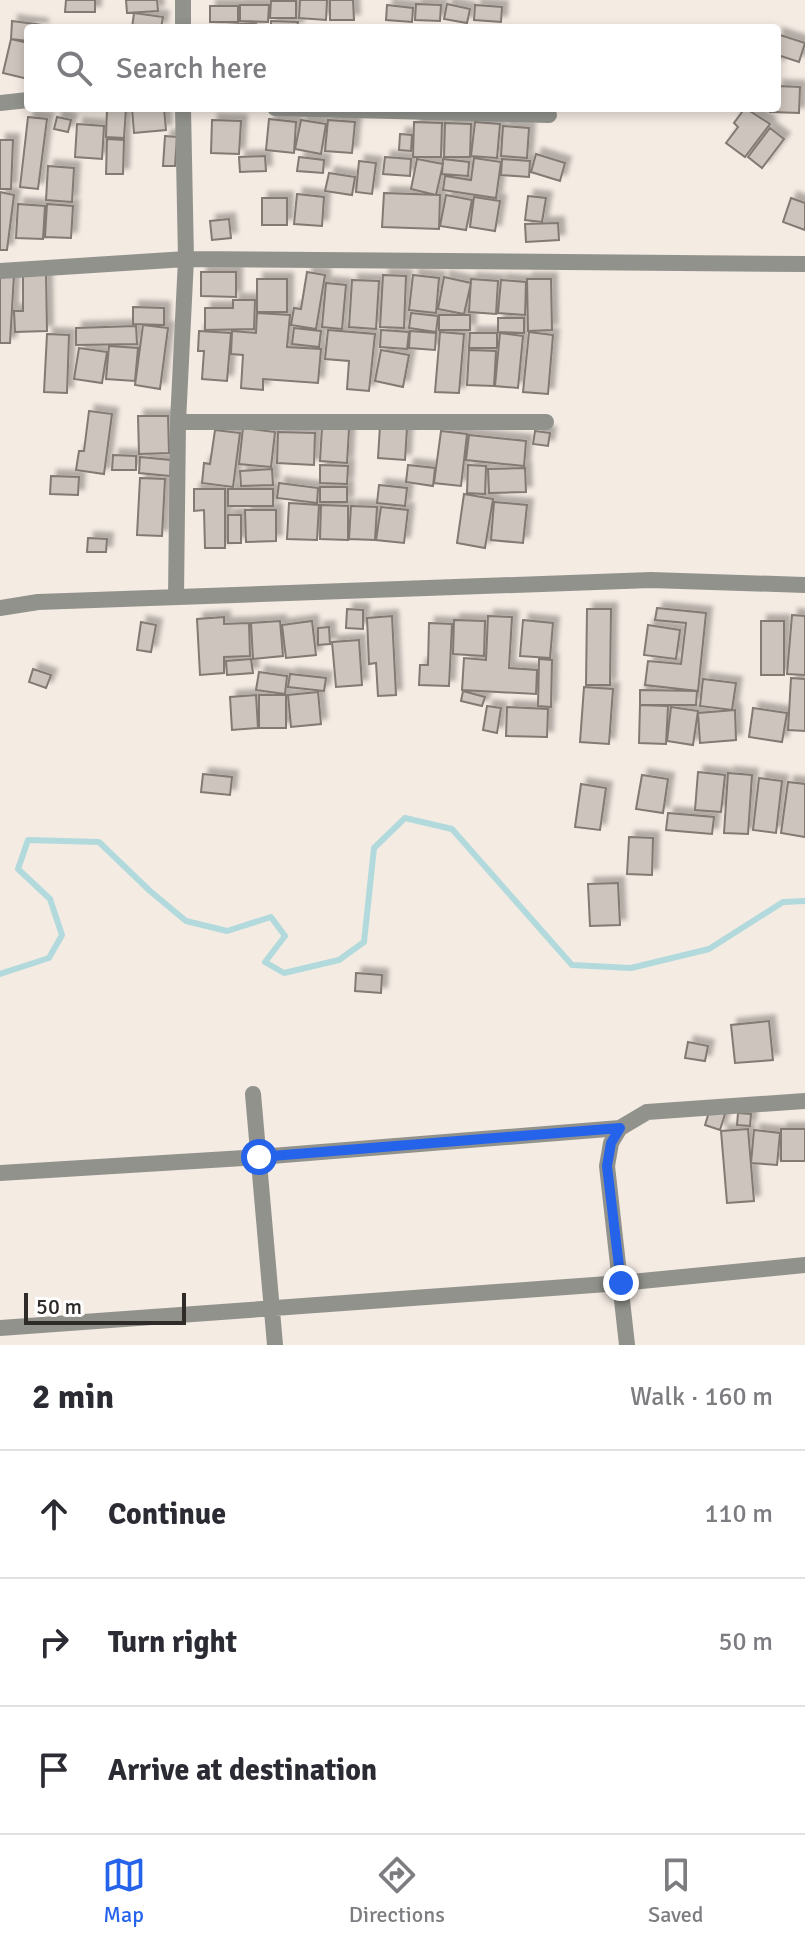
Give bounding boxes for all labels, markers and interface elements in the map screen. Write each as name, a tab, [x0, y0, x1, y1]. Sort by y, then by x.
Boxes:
search box	[24, 24, 781, 112]
icon: search	[52, 46, 96, 90]
text: Search here	[116, 50, 267, 87]
route start	[241, 1139, 277, 1175]
route end	[603, 1265, 639, 1301]
scale bar	[24, 1289, 186, 1325]
text: 50 m	[36, 1293, 82, 1320]
text: 2 min	[32, 1376, 114, 1418]
text: Walk · 160 m	[630, 1381, 773, 1413]
icon: ahead	[32, 1492, 76, 1536]
text: Continue	[108, 1496, 226, 1533]
text: 110 m	[704, 1498, 773, 1530]
icon: right	[32, 1620, 76, 1664]
text: Turn right	[108, 1624, 237, 1661]
text: 50 m	[718, 1626, 773, 1658]
icon: arrive	[32, 1748, 76, 1792]
text: Arrive at destination	[108, 1752, 377, 1789]
tab: Map	[102, 1853, 146, 1928]
tab: Directions	[349, 1853, 445, 1928]
tab: Saved	[648, 1853, 703, 1928]

